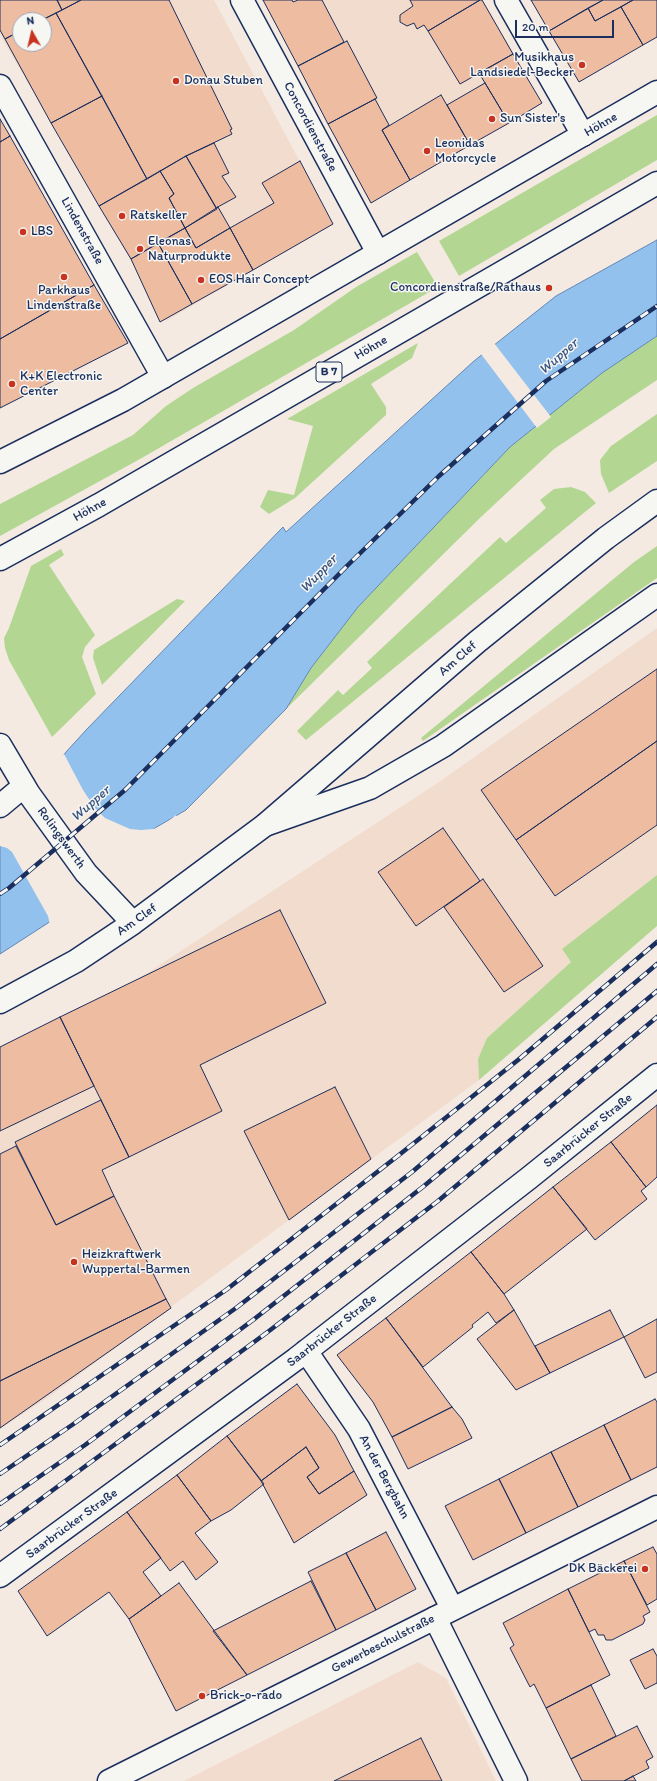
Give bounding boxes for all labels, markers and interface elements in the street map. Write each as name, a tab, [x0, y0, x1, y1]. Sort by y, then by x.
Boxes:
north arrow	[12, 12, 52, 52]
scale bar	[517, 12, 616, 38]
text: N	[26, 14, 35, 28]
text: 20 m	[522, 20, 549, 34]
place label: Musikhaus Landsiedel-Becker	[470, 50, 574, 81]
marker: Musikhaus Landsiedel-Becker	[577, 60, 587, 70]
place label: Donau Stuben	[184, 73, 263, 89]
marker: Donau Stuben	[171, 76, 181, 86]
street label: Concordienstraße	[280, 79, 340, 175]
street label: Höhne	[582, 109, 620, 141]
place label: Sun Sister's	[500, 111, 566, 127]
marker: Sun Sister's	[487, 114, 497, 124]
place label: Leonidas Motorcycle	[435, 136, 496, 167]
marker: Leonidas Motorcycle	[422, 146, 432, 156]
street label: Lindenstraße	[57, 195, 107, 267]
place label: Ratskeller	[130, 208, 187, 224]
marker: Ratskeller	[117, 211, 127, 221]
place label: LBS	[31, 224, 53, 240]
marker: LBS	[18, 227, 28, 237]
place label: Eleonas Naturprodukte	[148, 234, 231, 265]
marker: Eleonas Naturprodukte	[135, 244, 145, 254]
marker: Parkhaus Lindenstraße	[59, 272, 69, 282]
place label: EOS Hair Concept	[209, 272, 309, 288]
marker: EOS Hair Concept	[196, 275, 206, 285]
place label: Concordienstraße/Rathaus	[390, 280, 541, 296]
place label: Parkhaus Lindenstraße	[27, 283, 101, 314]
marker: Concordienstraße/Rathaus	[544, 283, 554, 293]
street label: Höhne	[352, 332, 390, 364]
water label: Wupper	[536, 335, 582, 379]
road number: B 7	[316, 362, 342, 382]
place label: K+K Electronic Center	[20, 369, 102, 400]
marker: K+K Electronic Center	[7, 379, 17, 389]
street label: Höhne	[71, 495, 109, 525]
water label: Wupper	[297, 552, 341, 596]
street label: Am Clef	[436, 638, 480, 680]
water label: Wupper	[68, 782, 114, 826]
street label: Rolingswerth	[33, 804, 89, 872]
street label: Am Clef	[114, 901, 160, 939]
street label: Saarbrücker Straße	[540, 1090, 636, 1172]
place label: Heizkraftwerk Wuppertal-Barmen	[82, 1247, 190, 1278]
marker: Heizkraftwerk Wuppertal-Barmen	[69, 1257, 79, 1267]
street label: Saarbrücker Straße	[284, 1291, 380, 1371]
street label: An der Bergbahn	[355, 1432, 413, 1522]
street label: Saarbrücker Straße	[23, 1485, 121, 1563]
place label: DK Bäckerei	[569, 1561, 637, 1577]
marker: DK Bäckerei	[640, 1564, 650, 1574]
street label: Gewerbeschulstraße	[329, 1611, 437, 1677]
place label: Brick-o-rado	[210, 1688, 282, 1704]
marker: Brick-o-rado	[197, 1691, 207, 1701]

